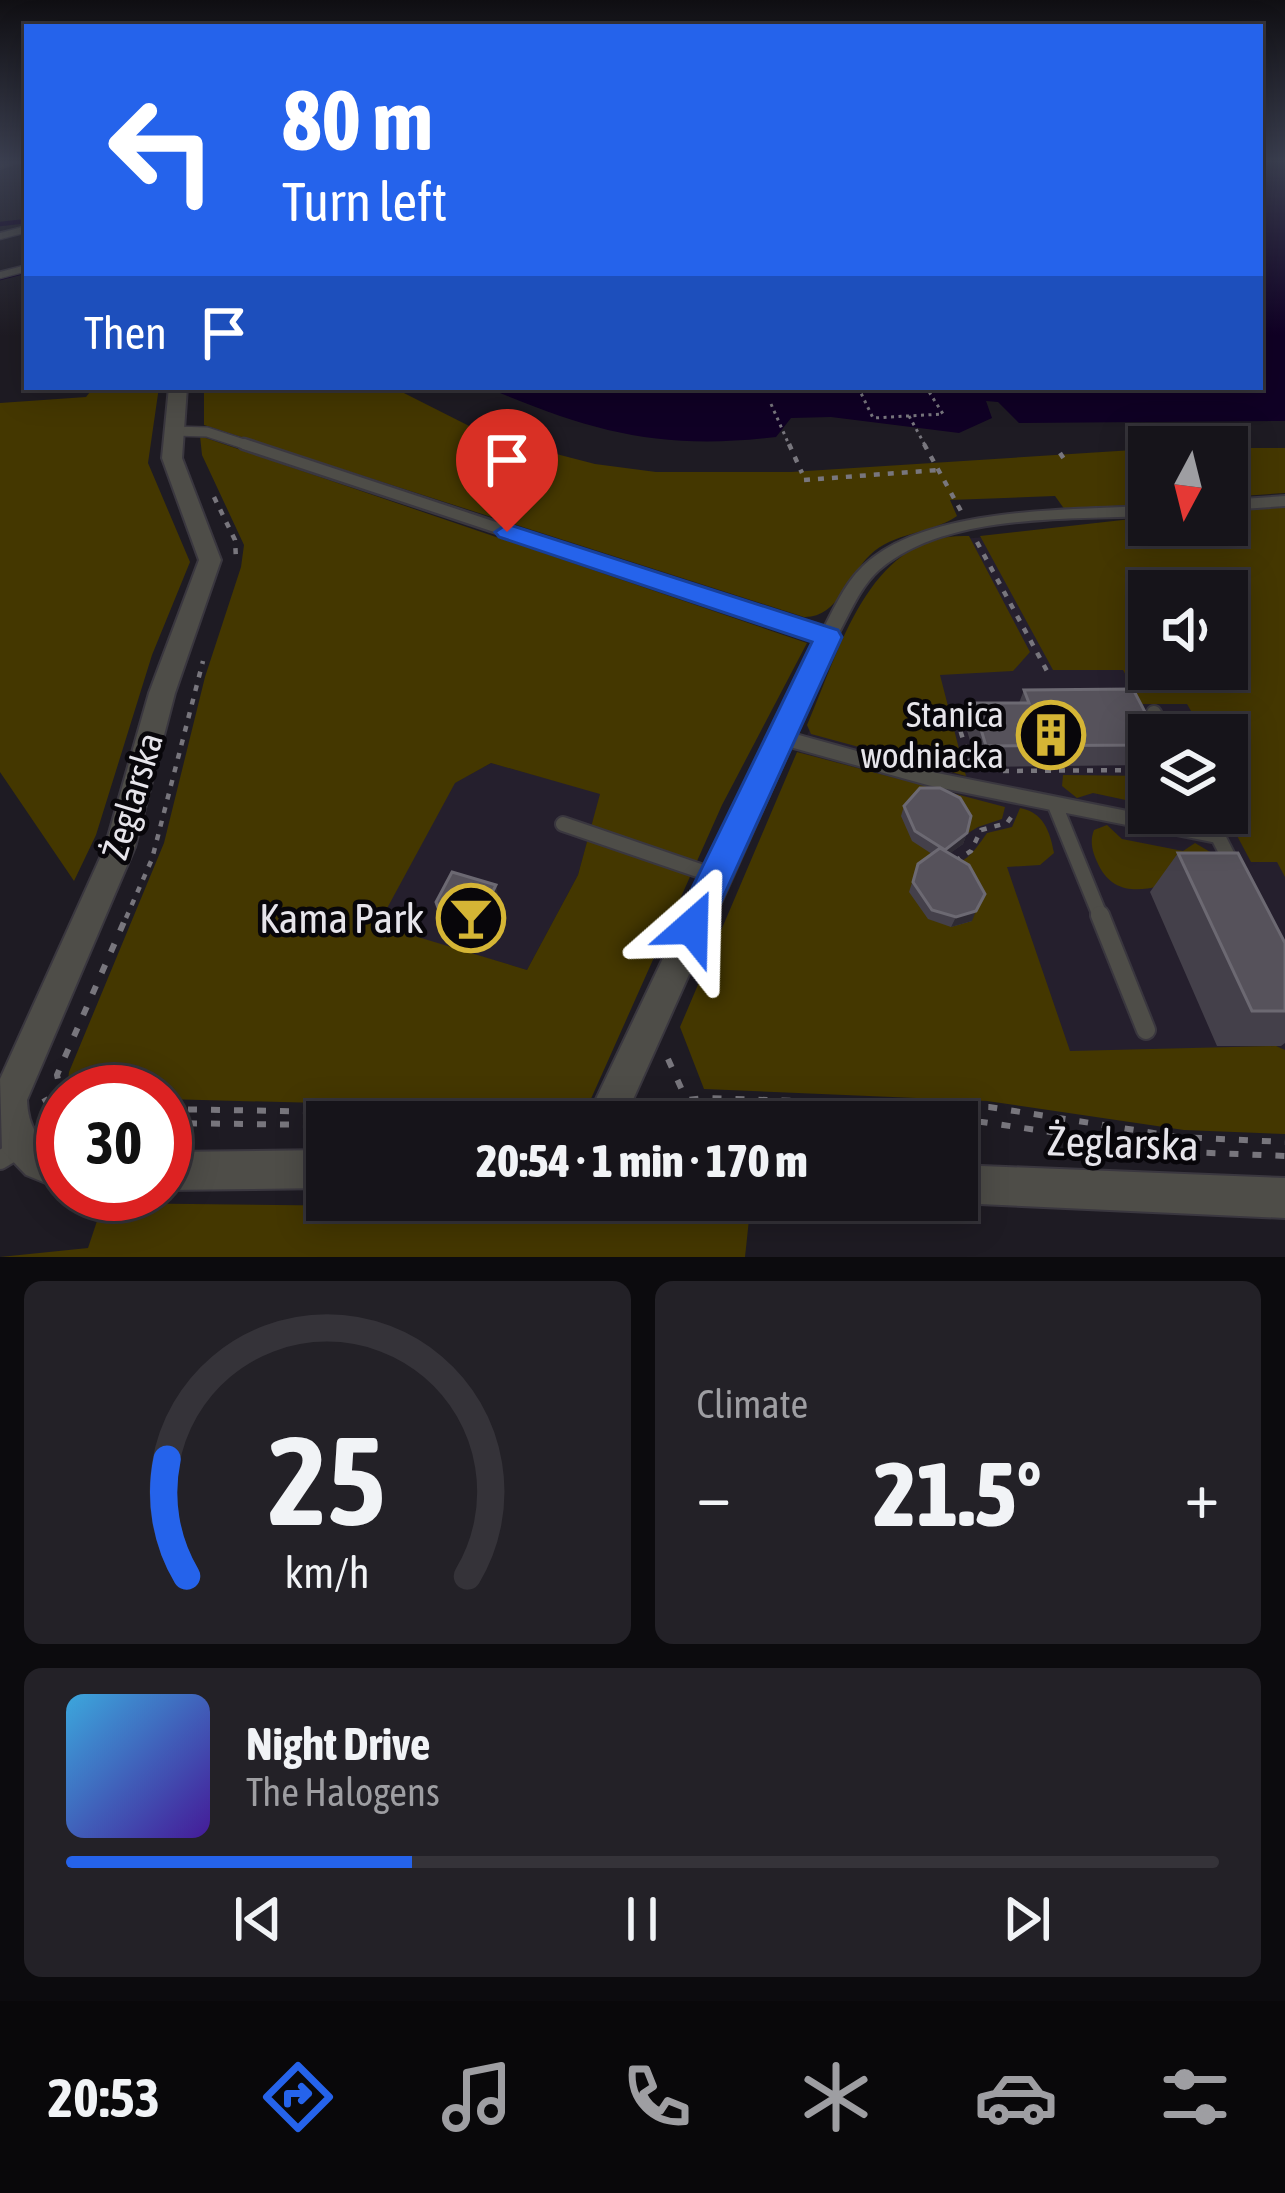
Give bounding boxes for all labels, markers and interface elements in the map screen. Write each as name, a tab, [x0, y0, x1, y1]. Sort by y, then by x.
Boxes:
icon: left	[84, 72, 240, 228]
text: 80 m	[282, 72, 433, 168]
text: Turn left	[282, 171, 447, 232]
icon: arrive	[191, 300, 257, 366]
text: Then	[84, 307, 167, 359]
pin	[456, 409, 558, 532]
north arrow	[1128, 426, 1248, 546]
map controls	[1128, 426, 1248, 834]
icon: arrive	[474, 427, 540, 493]
button: sound	[1128, 570, 1248, 690]
place label: Stanica wodniacka	[861, 693, 1004, 776]
building icon: Stanica wodniacka	[1016, 700, 1086, 770]
button: layers	[1128, 714, 1248, 834]
street label: Żeglarska	[93, 728, 171, 864]
position arrow	[629, 864, 755, 990]
bar icon: Kama Park	[436, 883, 506, 953]
place label: Kama Park	[259, 894, 424, 942]
speed limit sign: 30	[36, 1065, 192, 1221]
street label: Żeglarska	[1046, 1116, 1200, 1170]
text: 20:54 · 1 min · 170 m	[476, 1135, 808, 1187]
text: Climate	[697, 1382, 808, 1426]
text: 25	[269, 1408, 386, 1551]
text: 21.5°	[874, 1442, 1042, 1545]
text: −	[697, 1456, 731, 1532]
text: +	[1185, 1456, 1219, 1532]
text: km/h	[285, 1547, 370, 1596]
text: Night Drive	[246, 1718, 431, 1770]
text: The Halogens	[246, 1770, 440, 1814]
icon: previous	[225, 1886, 291, 1952]
icon: pause	[609, 1886, 675, 1952]
icon: next	[994, 1886, 1060, 1952]
icon: directions	[256, 2055, 340, 2139]
icon: music	[435, 2055, 519, 2139]
icon: phone	[615, 2055, 699, 2139]
icon: climate	[794, 2055, 878, 2139]
icon: car	[974, 2055, 1058, 2139]
icon: filters	[1153, 2055, 1237, 2139]
text: 20:53	[48, 2067, 160, 2128]

